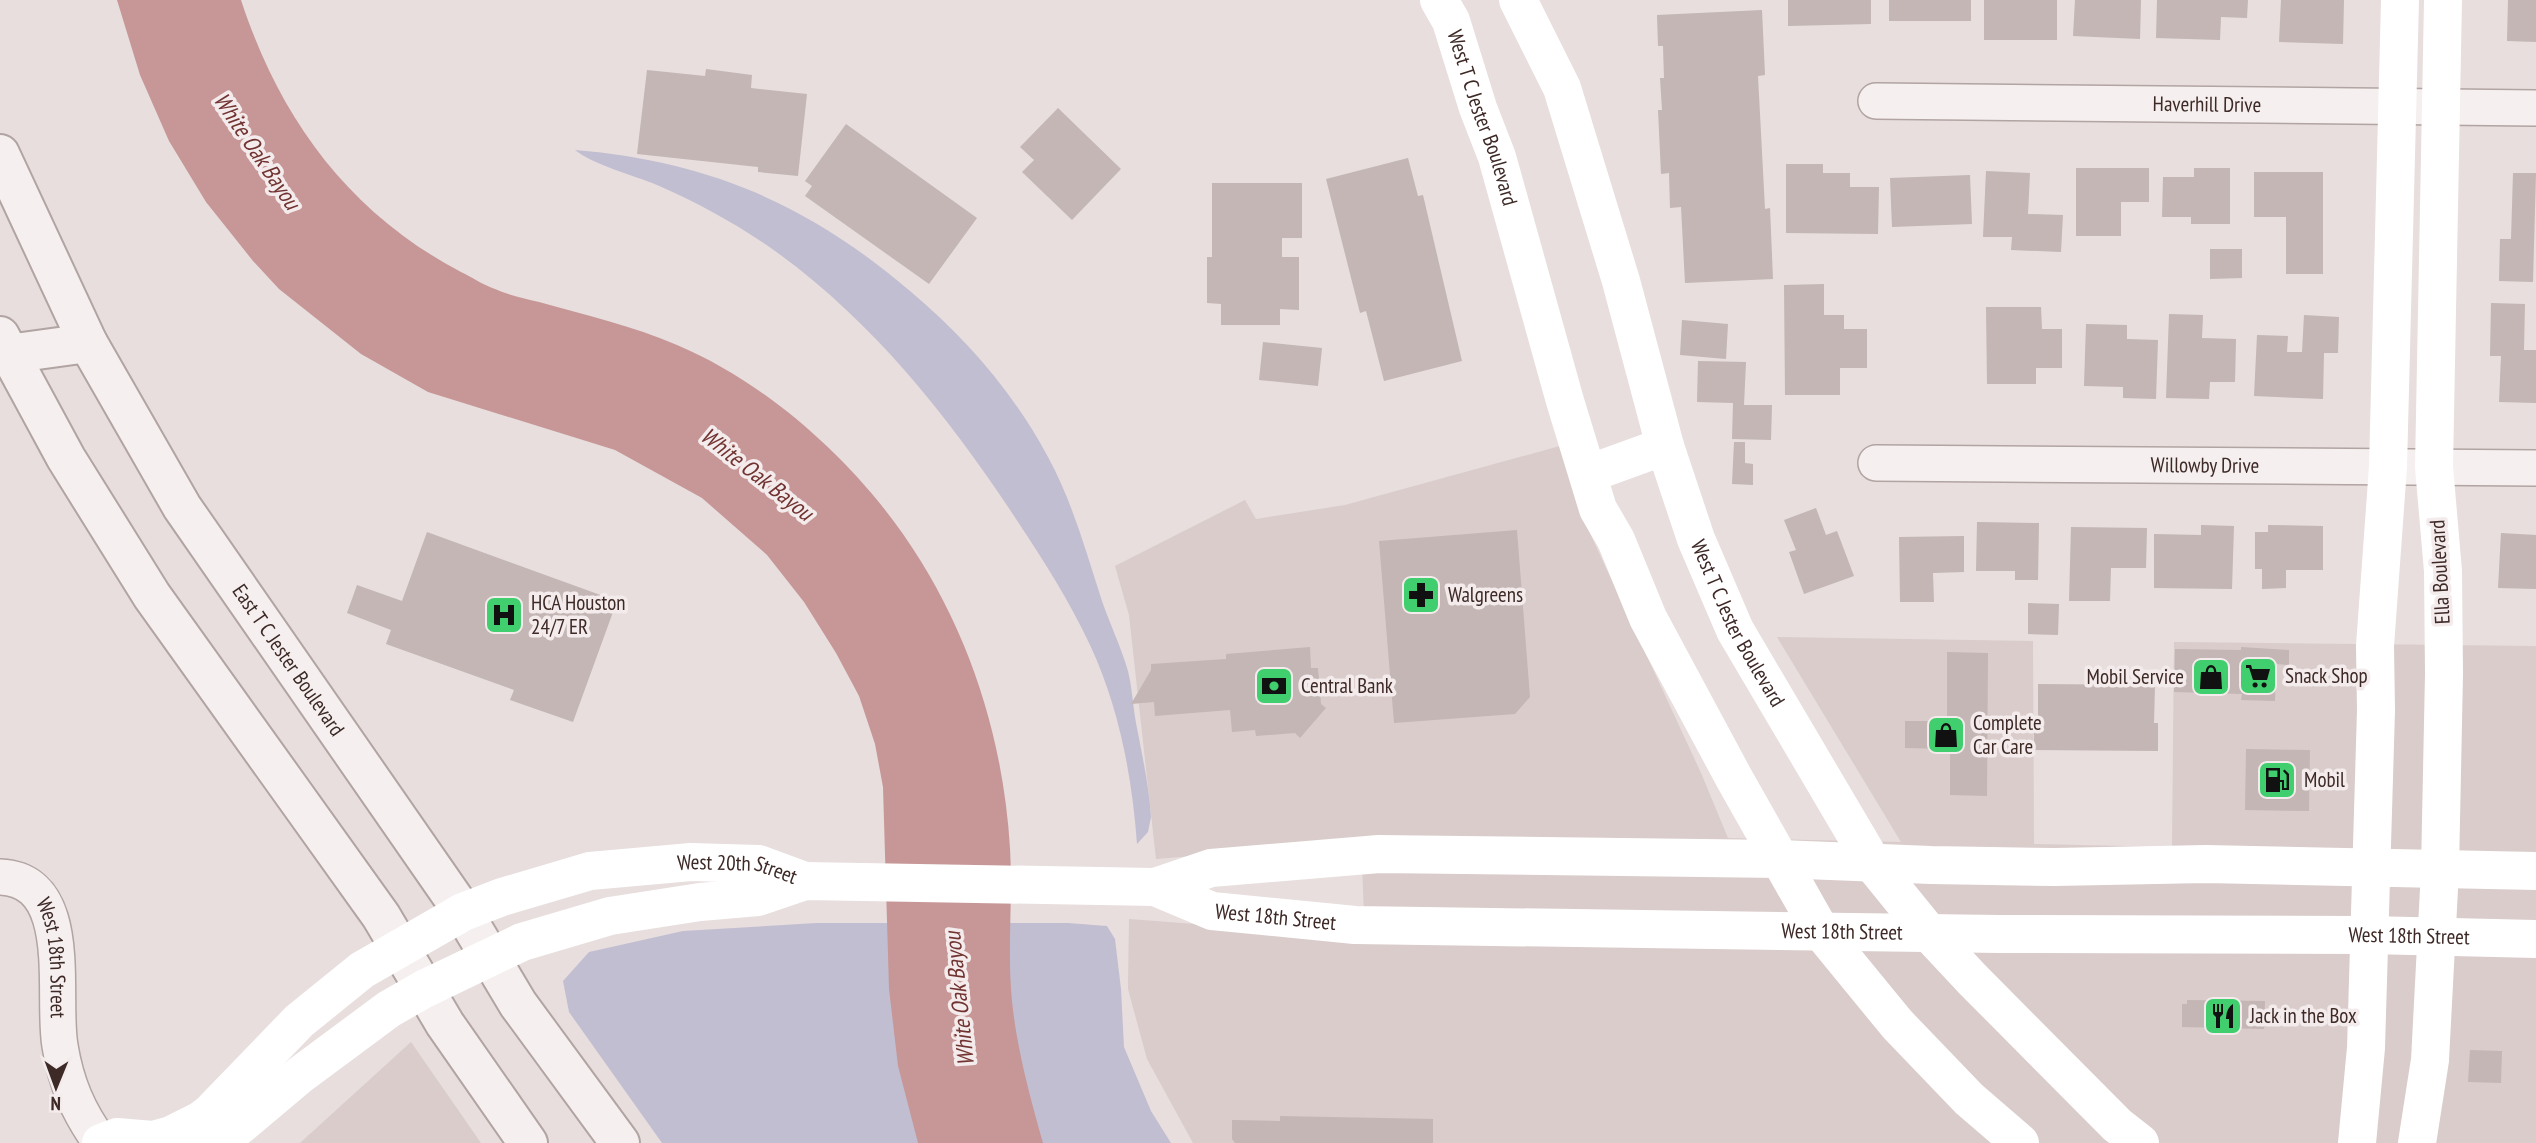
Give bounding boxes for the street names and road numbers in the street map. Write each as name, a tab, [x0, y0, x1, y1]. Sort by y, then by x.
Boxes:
street label: West T C Jester Boulevard	[1442, 26, 1524, 209]
street label: Haverhill Drive	[2153, 90, 2261, 118]
street label: Willowby Drive	[2151, 451, 2259, 479]
street label: Ella Boulevard	[2423, 519, 2456, 625]
street label: West T C Jester Boulevard	[1685, 536, 1791, 711]
street label: East T C Jester Boulevard	[227, 579, 351, 741]
street label: West 20th Street	[676, 848, 801, 890]
street label: West 18th Street	[30, 893, 72, 1019]
street label: West 18th Street	[1214, 897, 1337, 936]
street label: West 18th Street	[1781, 917, 1903, 946]
street label: West 18th Street	[2348, 921, 2470, 950]

